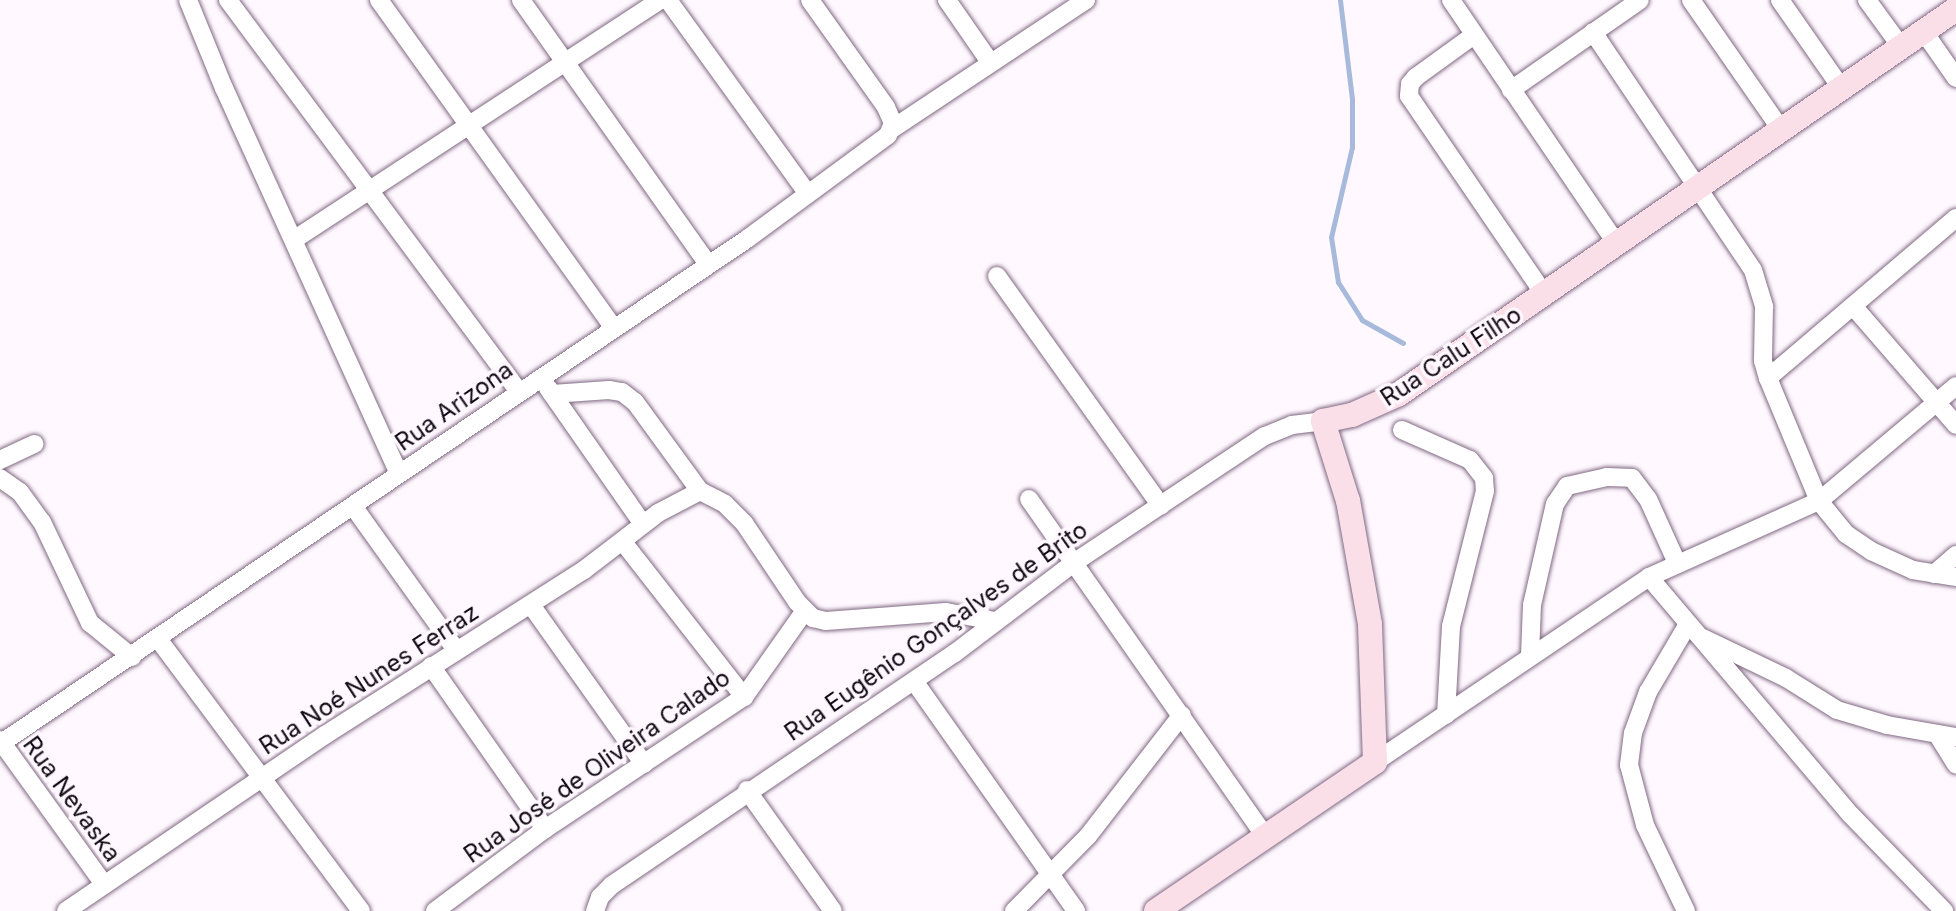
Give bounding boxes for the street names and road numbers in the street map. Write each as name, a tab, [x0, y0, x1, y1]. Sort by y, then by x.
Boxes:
street label: Rua Calu Filho	[1375, 300, 1527, 412]
street label: Rua Arizona	[390, 355, 518, 457]
street label: Rua Eugênio Gonçalves de Brito	[779, 515, 1093, 747]
street label: Rua Noé Nunes Ferraz	[254, 597, 484, 761]
street label: Rua José de Oliveira Calado	[458, 663, 736, 869]
street label: Rua Nevaska	[17, 731, 127, 867]

